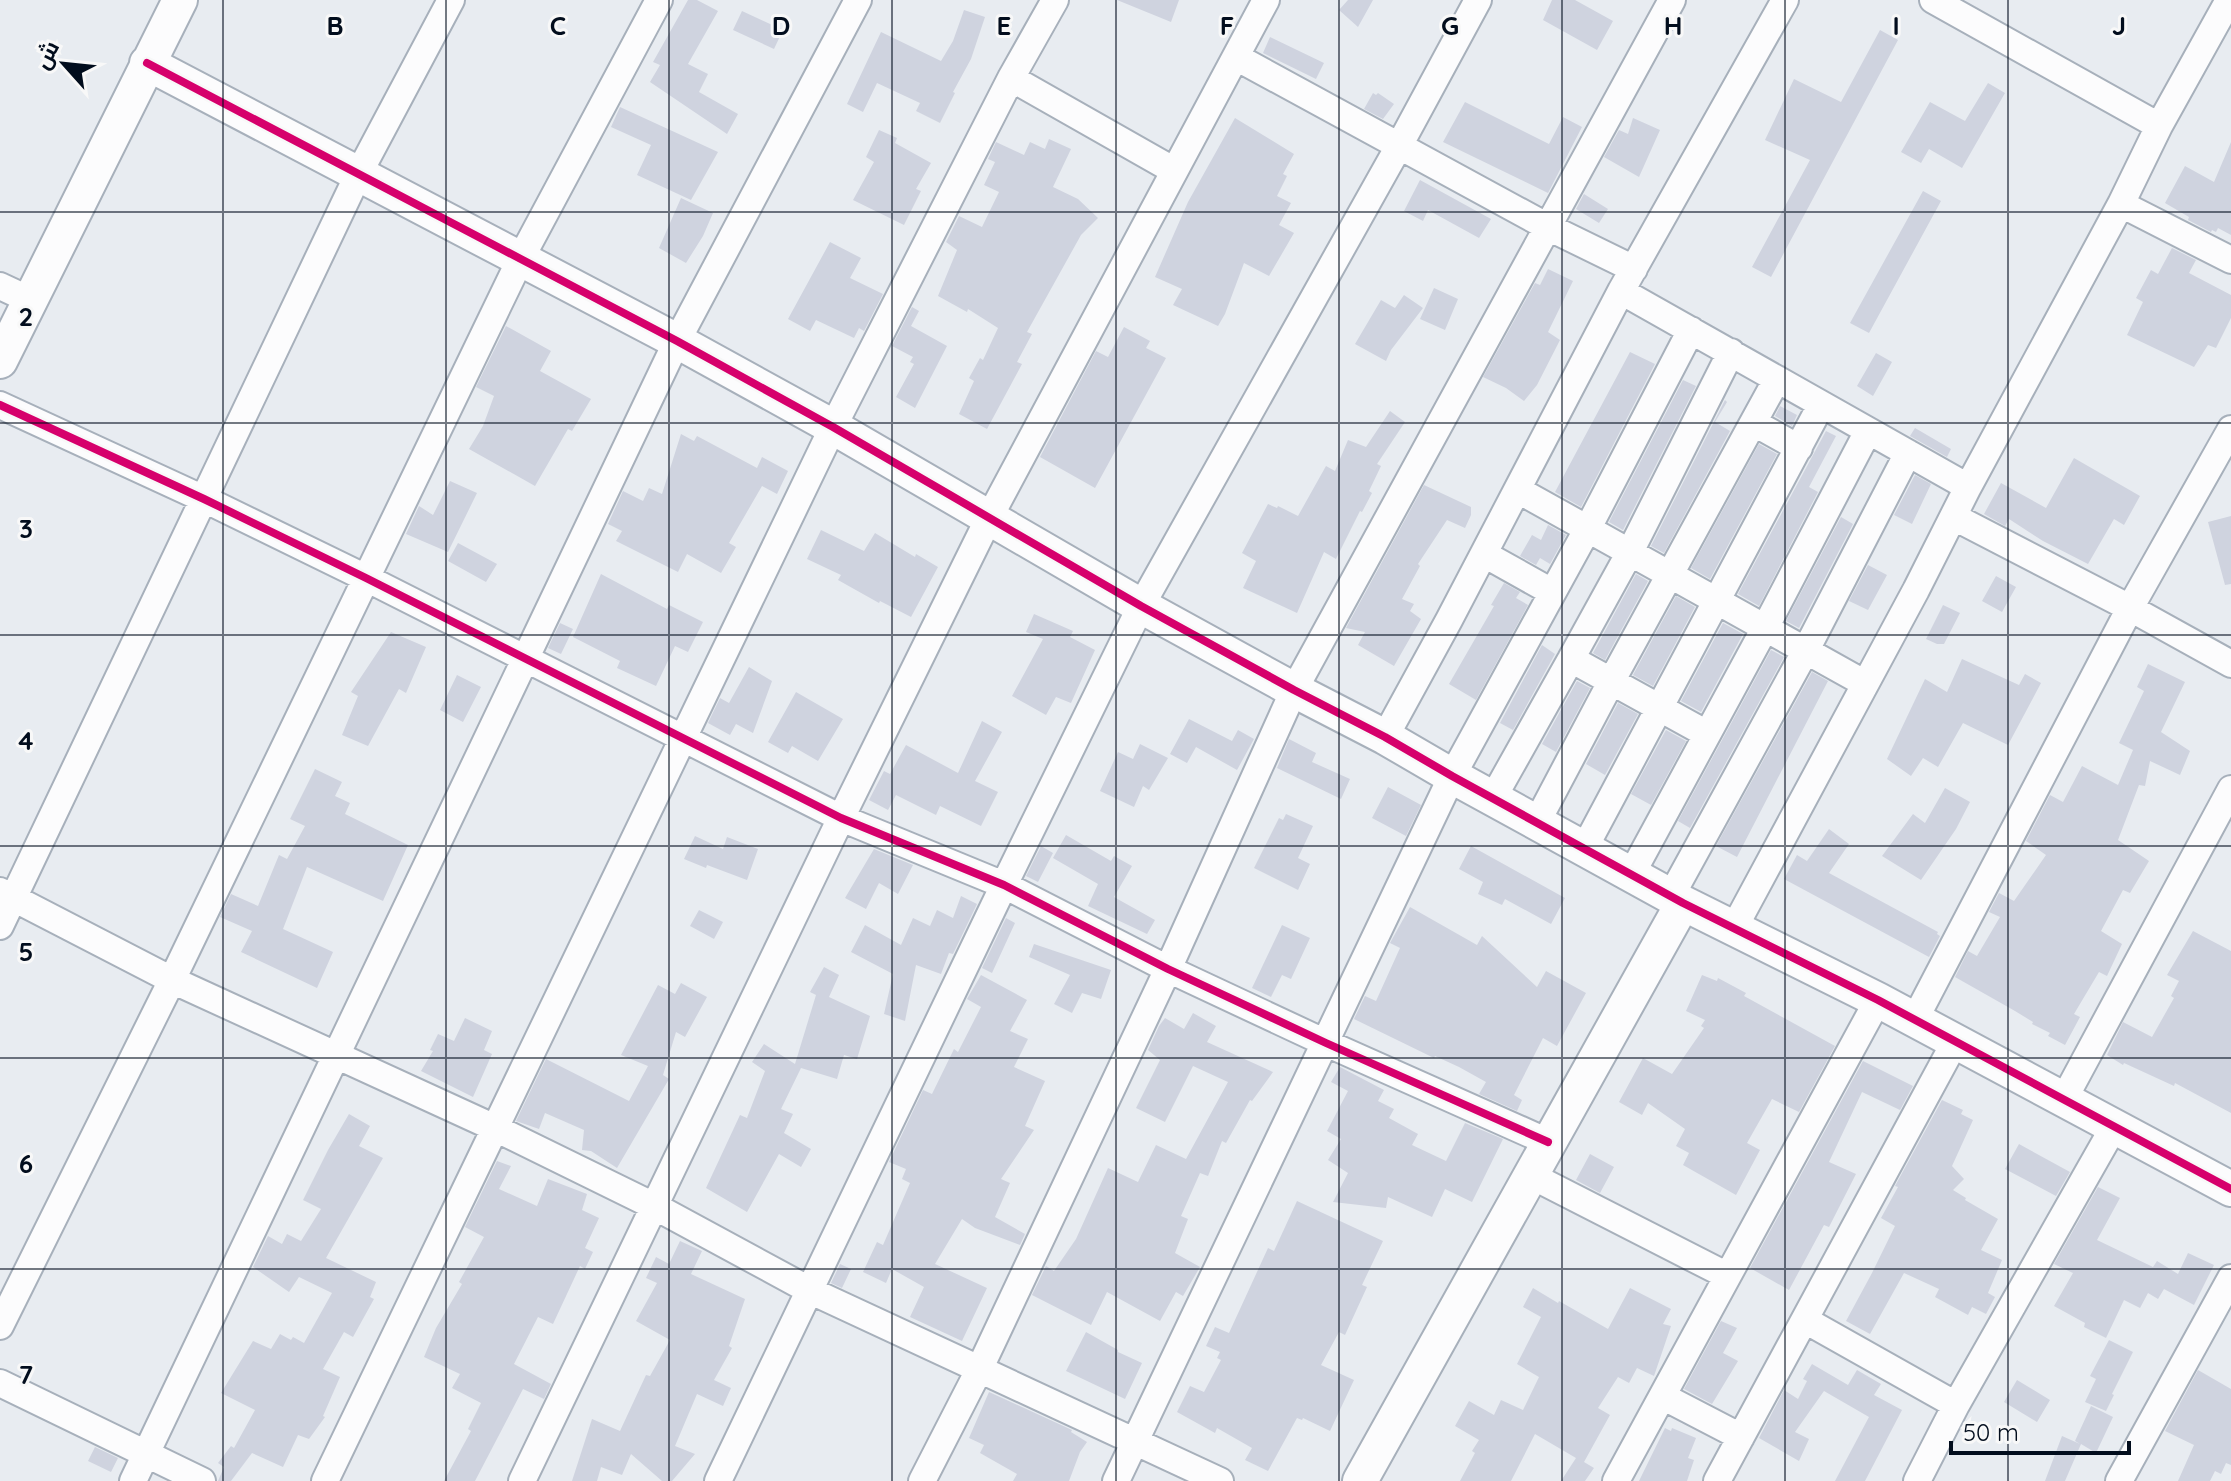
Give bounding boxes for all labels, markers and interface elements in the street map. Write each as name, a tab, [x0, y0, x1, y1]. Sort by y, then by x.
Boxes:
text: B	[326, 9, 344, 42]
text: C	[550, 9, 566, 42]
text: D	[772, 9, 790, 42]
text: E	[997, 9, 1011, 42]
text: F	[1220, 9, 1234, 42]
text: G	[1441, 9, 1459, 42]
text: H	[1664, 9, 1682, 42]
text: I	[1892, 9, 1900, 42]
text: J	[2112, 9, 2126, 42]
north arrow	[24, 24, 104, 104]
text: ش	[27, 36, 65, 74]
text: 2	[19, 300, 33, 333]
text: 3	[19, 512, 33, 545]
text: 4	[18, 724, 34, 757]
text: 5	[19, 935, 33, 968]
text: 6	[19, 1147, 33, 1180]
text: 7	[19, 1358, 33, 1391]
scale bar	[1951, 1405, 2129, 1455]
text: 50 m	[1963, 1417, 2019, 1447]

